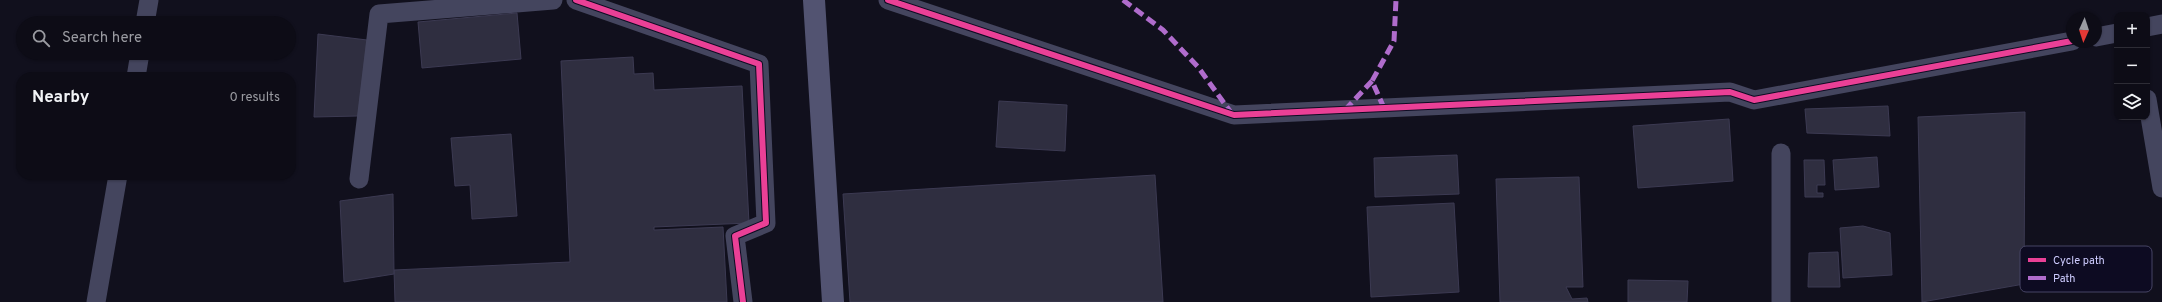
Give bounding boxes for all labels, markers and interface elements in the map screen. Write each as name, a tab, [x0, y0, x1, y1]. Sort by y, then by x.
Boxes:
north arrow	[2066, 12, 2102, 48]
map controls	[2114, 12, 2150, 120]
button: +	[2114, 12, 2150, 48]
search box	[16, 16, 296, 60]
icon: search	[30, 27, 52, 49]
text: Search here	[62, 29, 142, 48]
button: −	[2114, 48, 2150, 84]
button: layers	[2114, 84, 2150, 120]
text: Nearby	[32, 87, 89, 109]
text: 0 results	[229, 90, 280, 106]
legend	[2020, 246, 2152, 292]
text: Cycle path	[2053, 254, 2105, 268]
text: Path	[2053, 272, 2075, 286]

